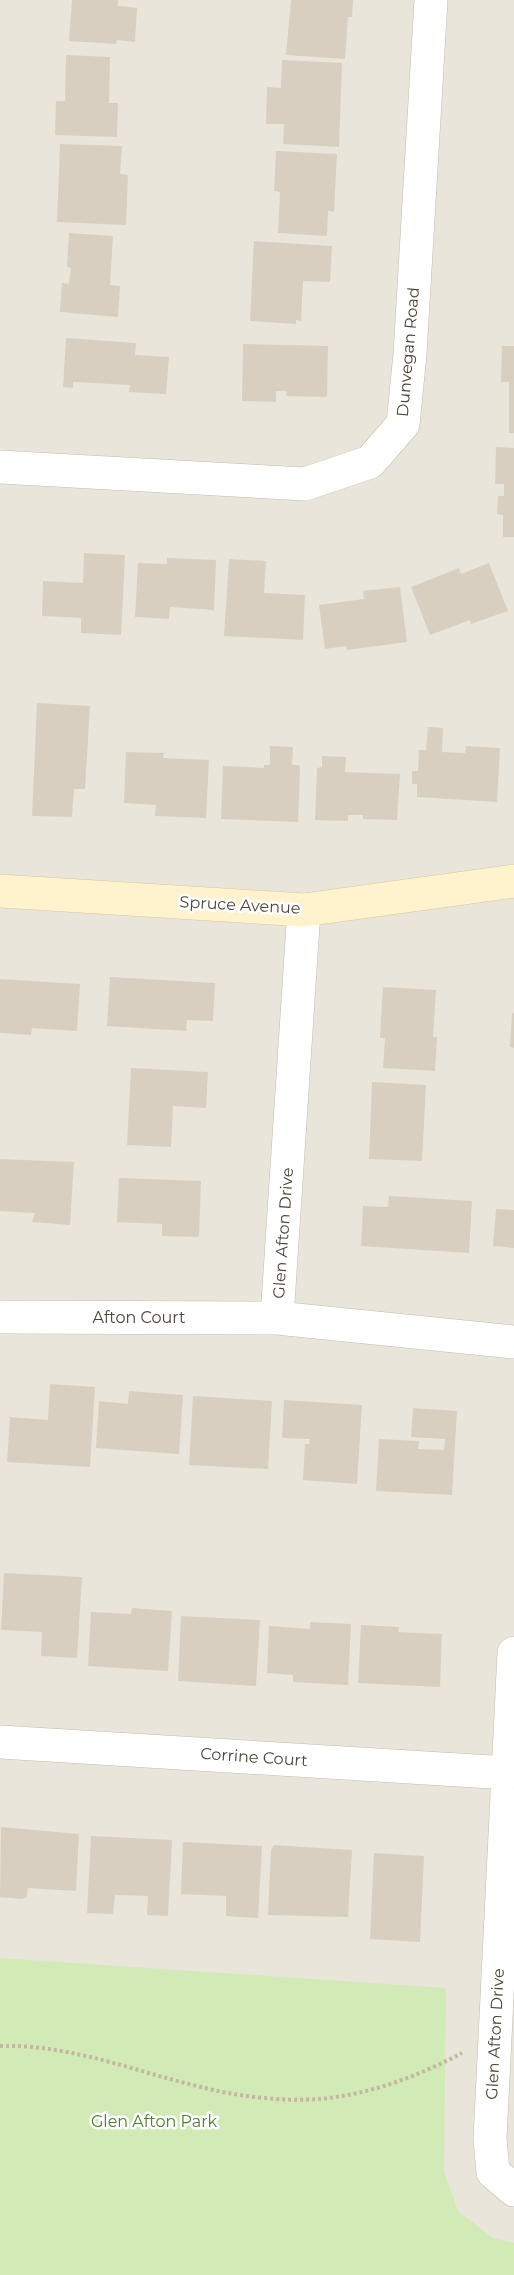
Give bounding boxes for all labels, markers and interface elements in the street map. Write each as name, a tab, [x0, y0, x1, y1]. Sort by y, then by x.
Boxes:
street label: Dunvegan Road	[393, 286, 423, 418]
street label: Spruce Avenue	[179, 892, 301, 918]
street label: Glen Afton Drive	[269, 1167, 297, 1299]
street label: Afton Court	[92, 1308, 186, 1327]
street label: Corrine Court	[200, 1744, 309, 1770]
street label: Glen Afton Drive	[482, 1968, 508, 2100]
park label: Glen Afton Park	[91, 2112, 217, 2131]

